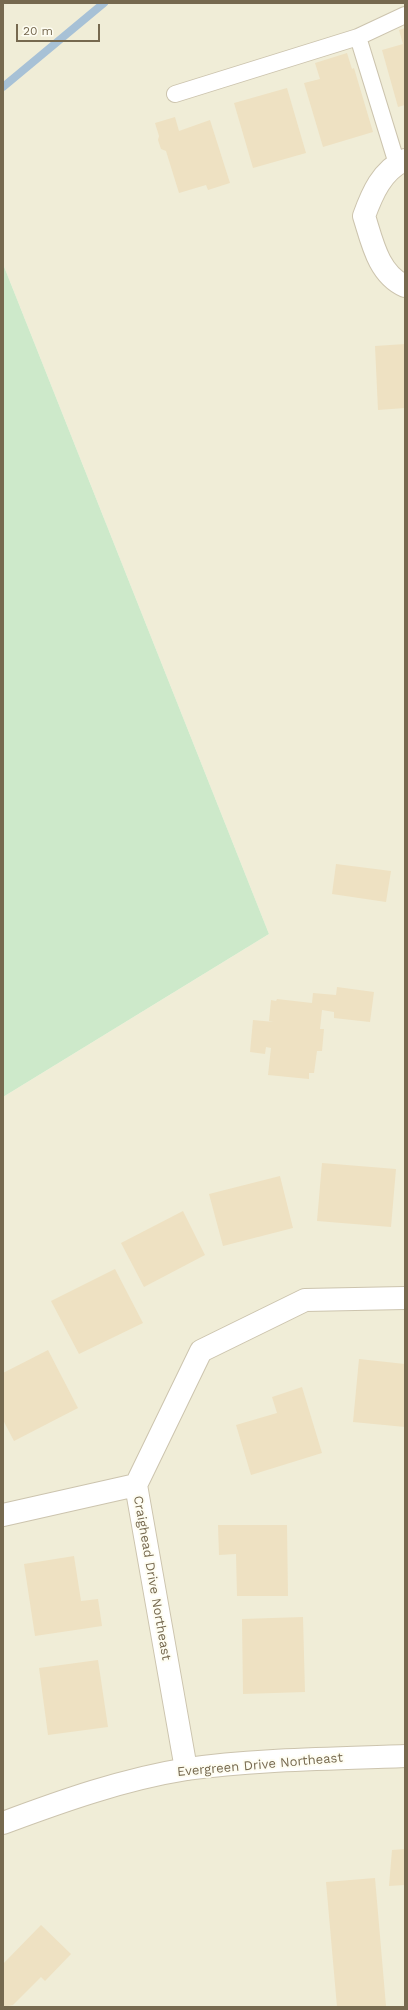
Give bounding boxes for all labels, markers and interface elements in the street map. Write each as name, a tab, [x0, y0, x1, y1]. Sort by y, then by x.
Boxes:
scale bar	[18, 16, 102, 42]
text: 20 m	[23, 24, 53, 38]
street label: Craighead Drive Northeast	[130, 1494, 174, 1662]
street label: Evergreen Drive Northeast	[177, 1750, 343, 1780]

